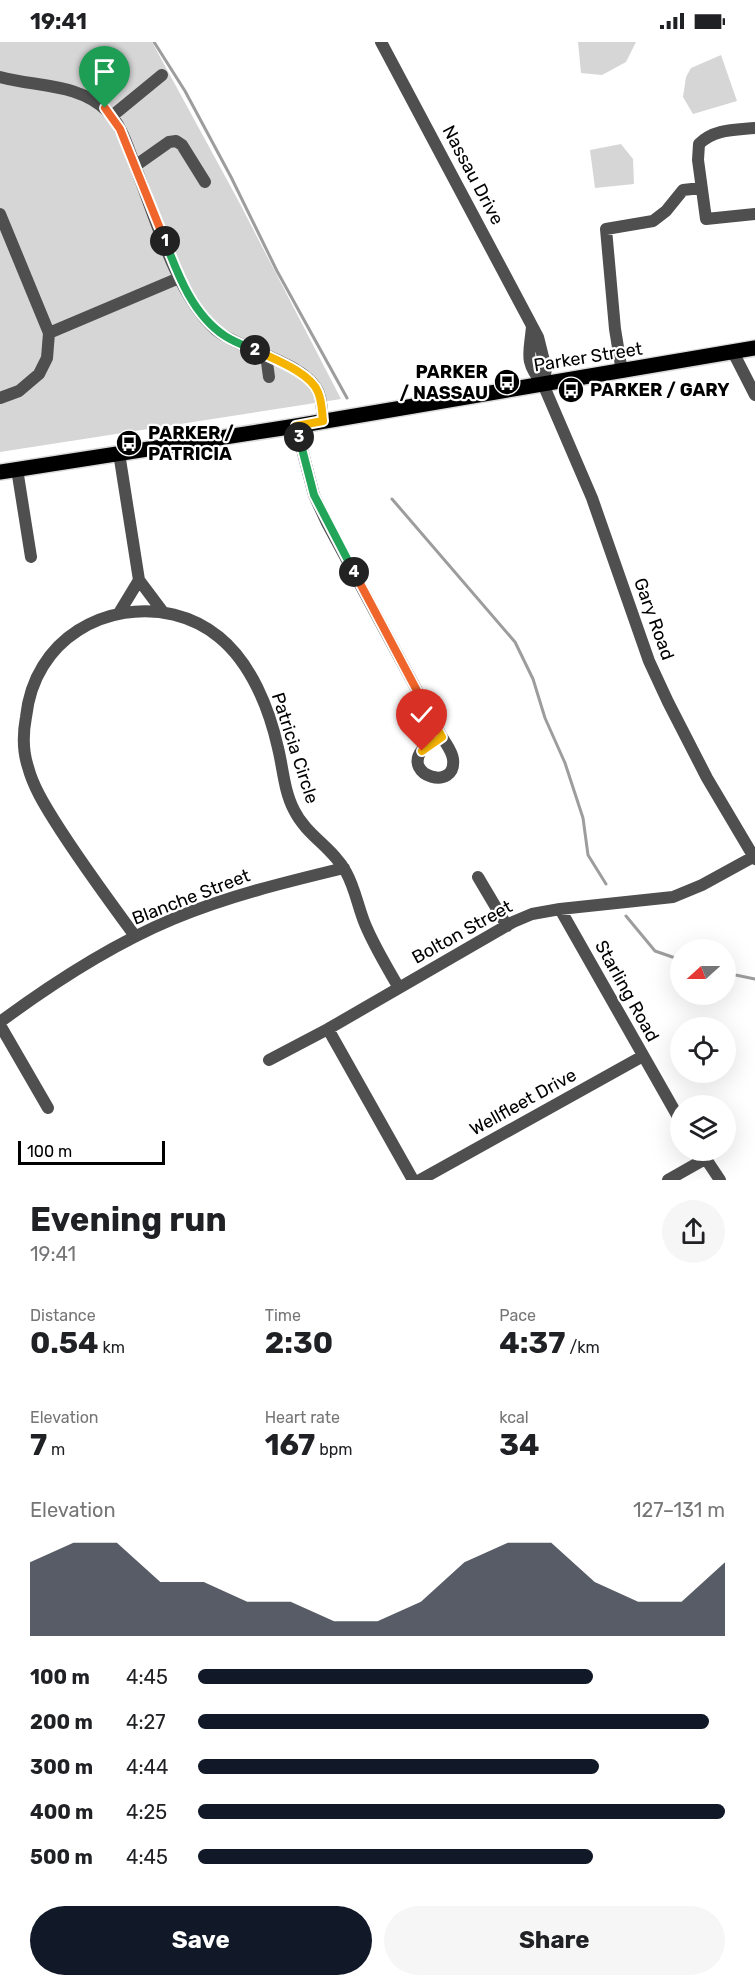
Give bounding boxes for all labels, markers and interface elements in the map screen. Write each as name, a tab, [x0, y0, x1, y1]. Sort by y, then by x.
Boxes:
text: 19:41	[30, 8, 87, 35]
pin	[79, 46, 130, 108]
icon: arrive	[88, 55, 121, 88]
street label: Nassau Drive	[438, 122, 508, 228]
pin: 1	[150, 226, 180, 256]
text: 1	[161, 231, 169, 250]
pin: 2	[240, 335, 270, 365]
street label: Parker Street	[532, 338, 644, 376]
text: 2	[250, 340, 260, 359]
place label: PARKER / NASSAU	[400, 361, 488, 404]
bus stop icon: PARKER / NASSAU	[492, 367, 522, 397]
bus stop icon: PARKER / GARY	[556, 375, 586, 405]
place label: PARKER / GARY	[590, 379, 730, 401]
place label: PARKER / PATRICIA	[148, 422, 234, 465]
pin: 3	[284, 422, 314, 452]
text: 3	[294, 427, 304, 446]
bus stop icon: PARKER / PATRICIA	[114, 428, 144, 458]
pin: 4	[339, 557, 369, 587]
text: 4	[349, 562, 359, 581]
street label: Gary Road	[629, 575, 679, 663]
pin	[396, 689, 447, 751]
street label: Patricia Circle	[267, 690, 323, 806]
icon: check	[405, 698, 438, 731]
street label: Blanche Street	[129, 864, 253, 930]
street label: Bolton Street	[408, 895, 516, 969]
street label: Starling Road	[590, 936, 664, 1046]
north arrow	[670, 939, 736, 1005]
map controls	[670, 939, 736, 1161]
button: locate	[670, 1017, 736, 1083]
street label: Wellfleet Drive	[466, 1064, 580, 1140]
button: layers	[670, 1095, 736, 1161]
scale bar	[18, 1138, 165, 1166]
text: 100 m	[27, 1142, 72, 1161]
text: Evening run	[30, 1200, 227, 1239]
button: share	[662, 1200, 725, 1263]
text: 19:41	[30, 1242, 76, 1266]
text: Distance	[30, 1306, 96, 1325]
text: Time	[265, 1306, 301, 1325]
text: Pace	[499, 1306, 536, 1325]
text: 0.54	[30, 1325, 99, 1361]
text: 2:30	[265, 1325, 333, 1361]
text: 4:37	[499, 1325, 566, 1361]
text: km	[99, 1338, 125, 1357]
text: /km	[566, 1338, 600, 1357]
text: Elevation	[30, 1408, 99, 1427]
text: Heart rate	[265, 1408, 340, 1427]
text: kcal	[499, 1408, 529, 1427]
text: 7	[30, 1427, 47, 1463]
text: 167	[265, 1427, 315, 1463]
text: 34	[499, 1427, 540, 1463]
text: m	[47, 1440, 65, 1459]
text: bpm	[315, 1440, 352, 1459]
text: Elevation	[30, 1498, 116, 1522]
text: 127–131 m	[633, 1498, 725, 1522]
text: 100 m	[30, 1665, 90, 1689]
text: 4:45	[126, 1665, 168, 1689]
text: 200 m	[30, 1710, 93, 1734]
text: 4:27	[126, 1710, 166, 1734]
text: 300 m	[30, 1755, 93, 1779]
text: 4:44	[126, 1755, 168, 1779]
text: 400 m	[30, 1800, 93, 1824]
text: 4:25	[126, 1800, 167, 1824]
text: 500 m	[30, 1845, 93, 1869]
text: 4:45	[126, 1845, 168, 1869]
button: Save	[30, 1906, 372, 1975]
button: Share	[384, 1906, 725, 1975]

